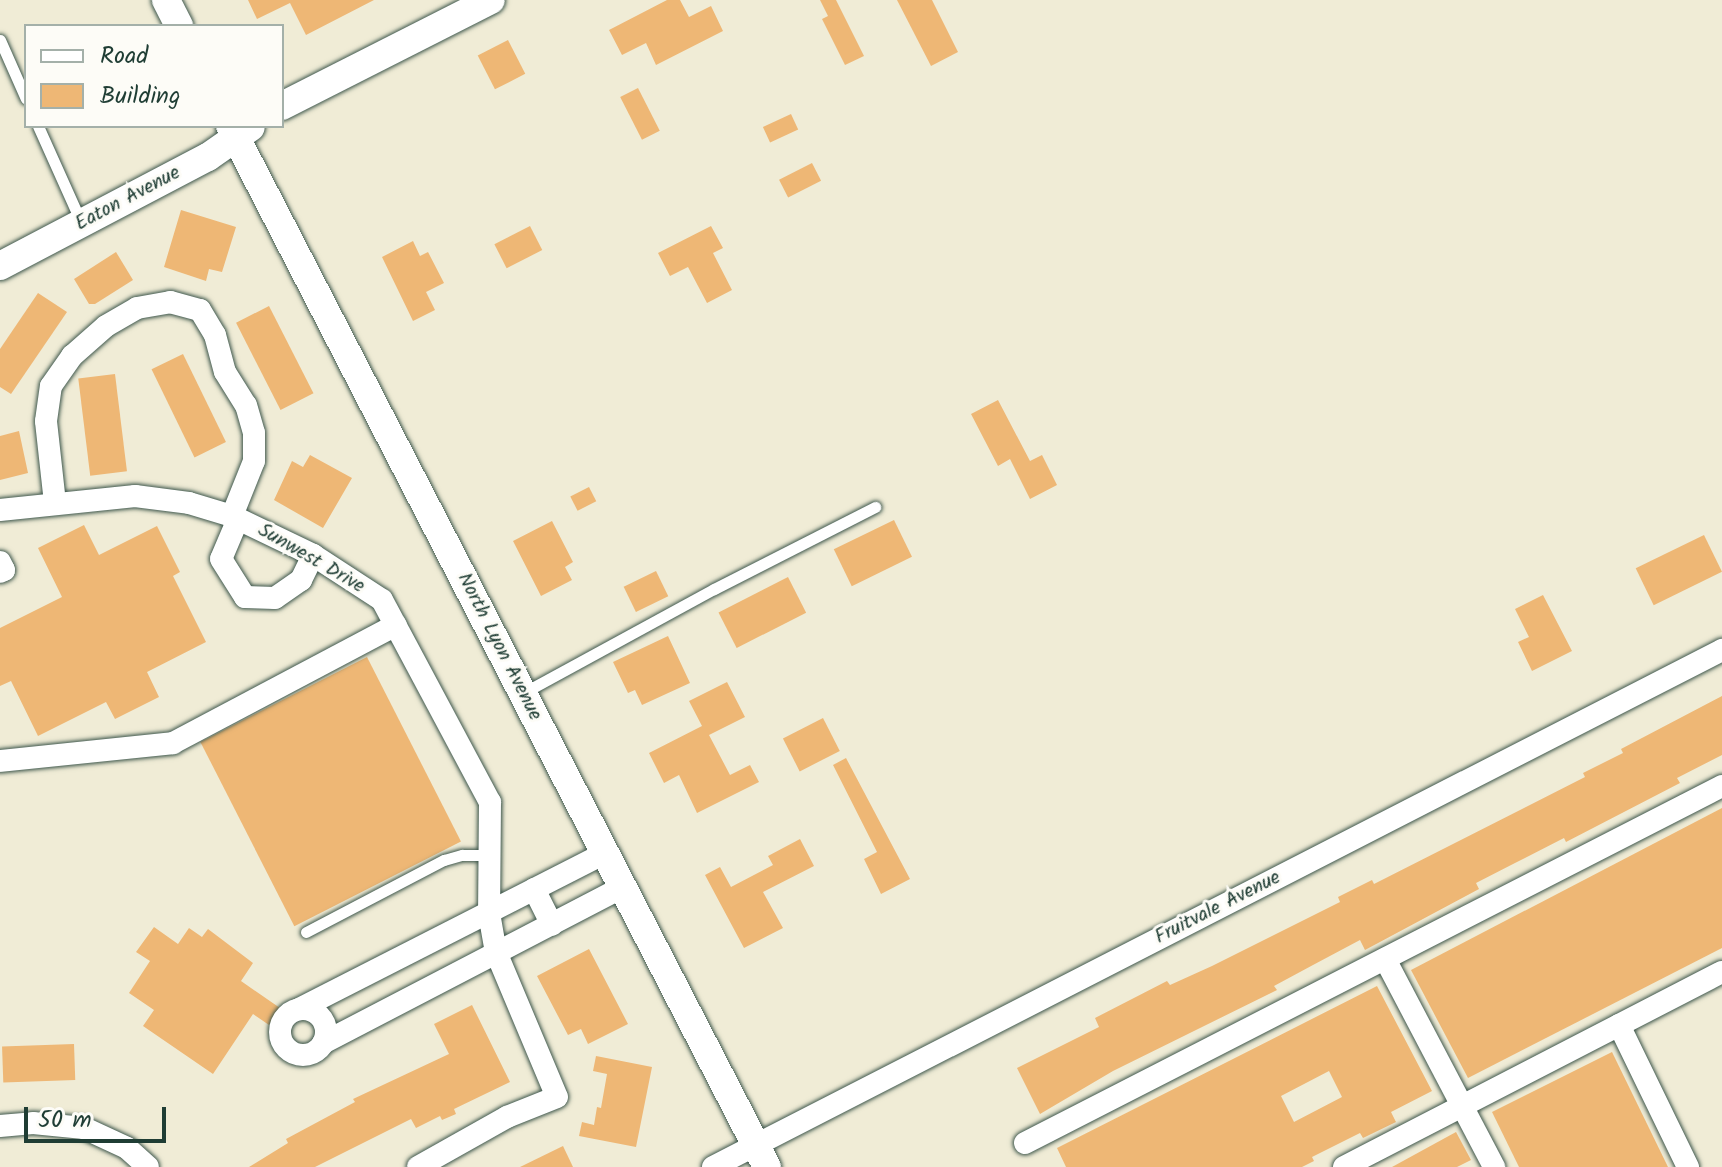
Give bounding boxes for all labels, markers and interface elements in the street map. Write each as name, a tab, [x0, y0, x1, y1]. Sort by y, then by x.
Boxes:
legend	[24, 24, 284, 128]
text: Road	[100, 37, 148, 76]
text: Building	[100, 77, 180, 116]
street label: Eaton Avenue	[71, 161, 185, 237]
street label: Sunwest Drive	[253, 519, 369, 599]
street label: North Lyon Avenue	[451, 569, 547, 725]
street label: Fruitvale Avenue	[1151, 866, 1285, 950]
scale bar	[28, 1091, 170, 1141]
text: 50 m	[38, 1101, 92, 1140]

